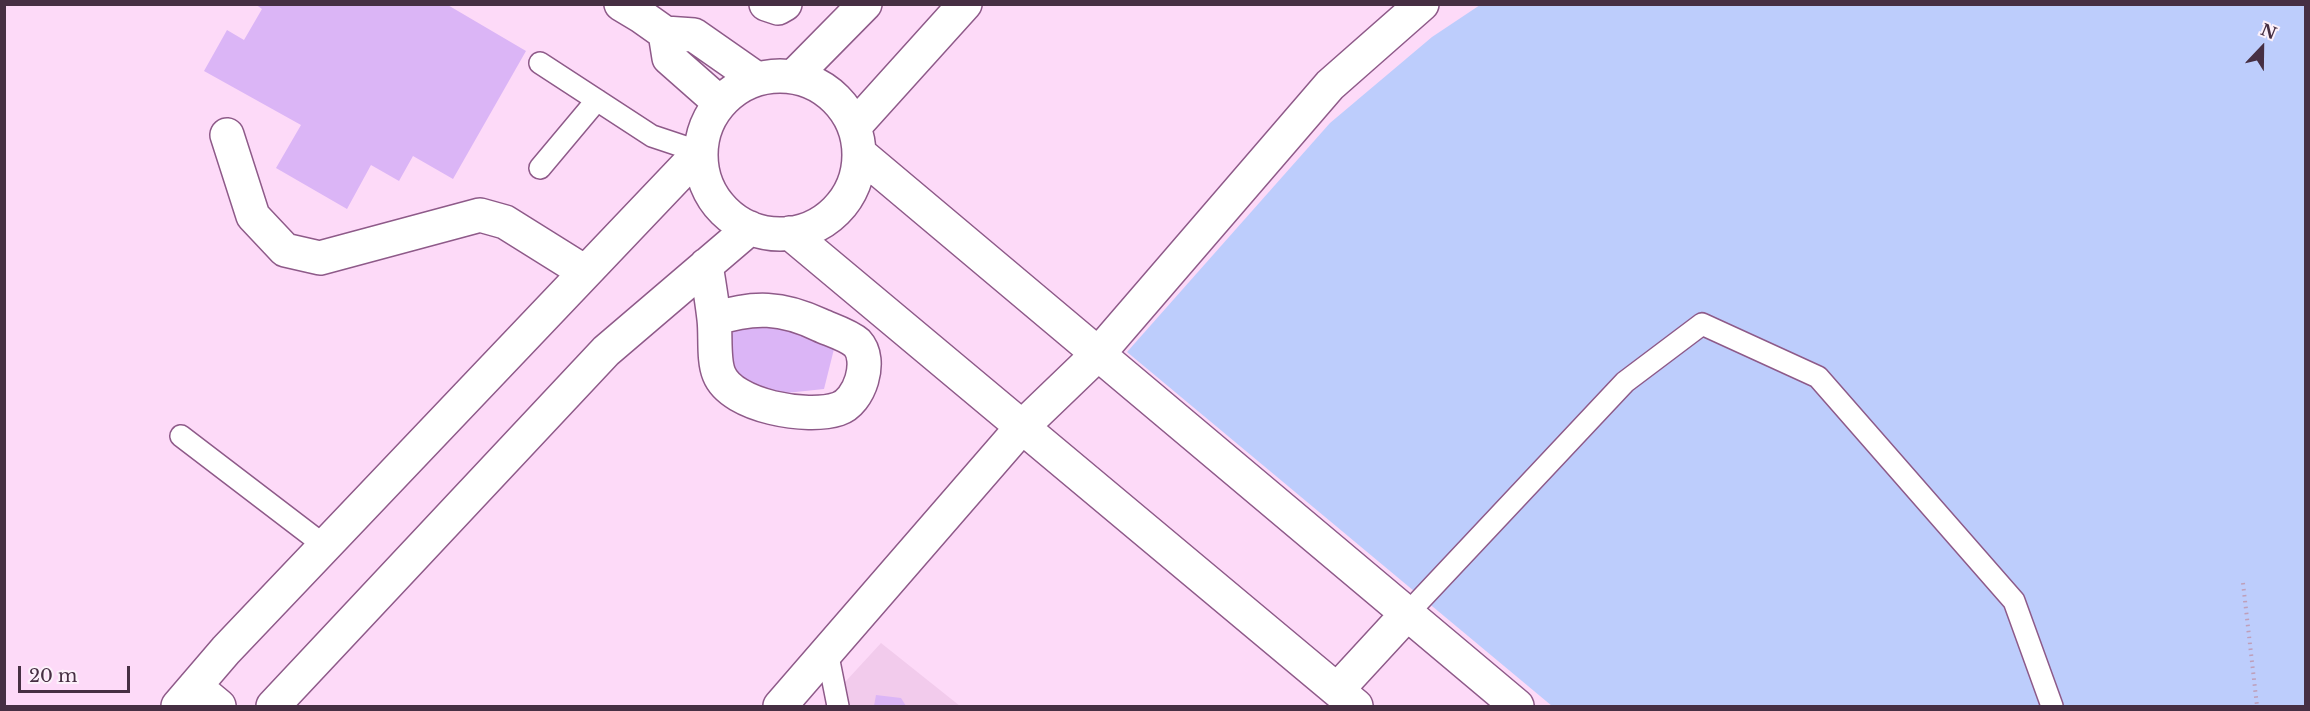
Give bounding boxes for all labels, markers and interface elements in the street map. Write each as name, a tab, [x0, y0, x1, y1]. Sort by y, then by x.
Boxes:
north arrow	[2232, 18, 2292, 78]
text: N	[2258, 19, 2279, 43]
scale bar	[21, 654, 134, 692]
text: 20 m	[29, 665, 77, 687]

